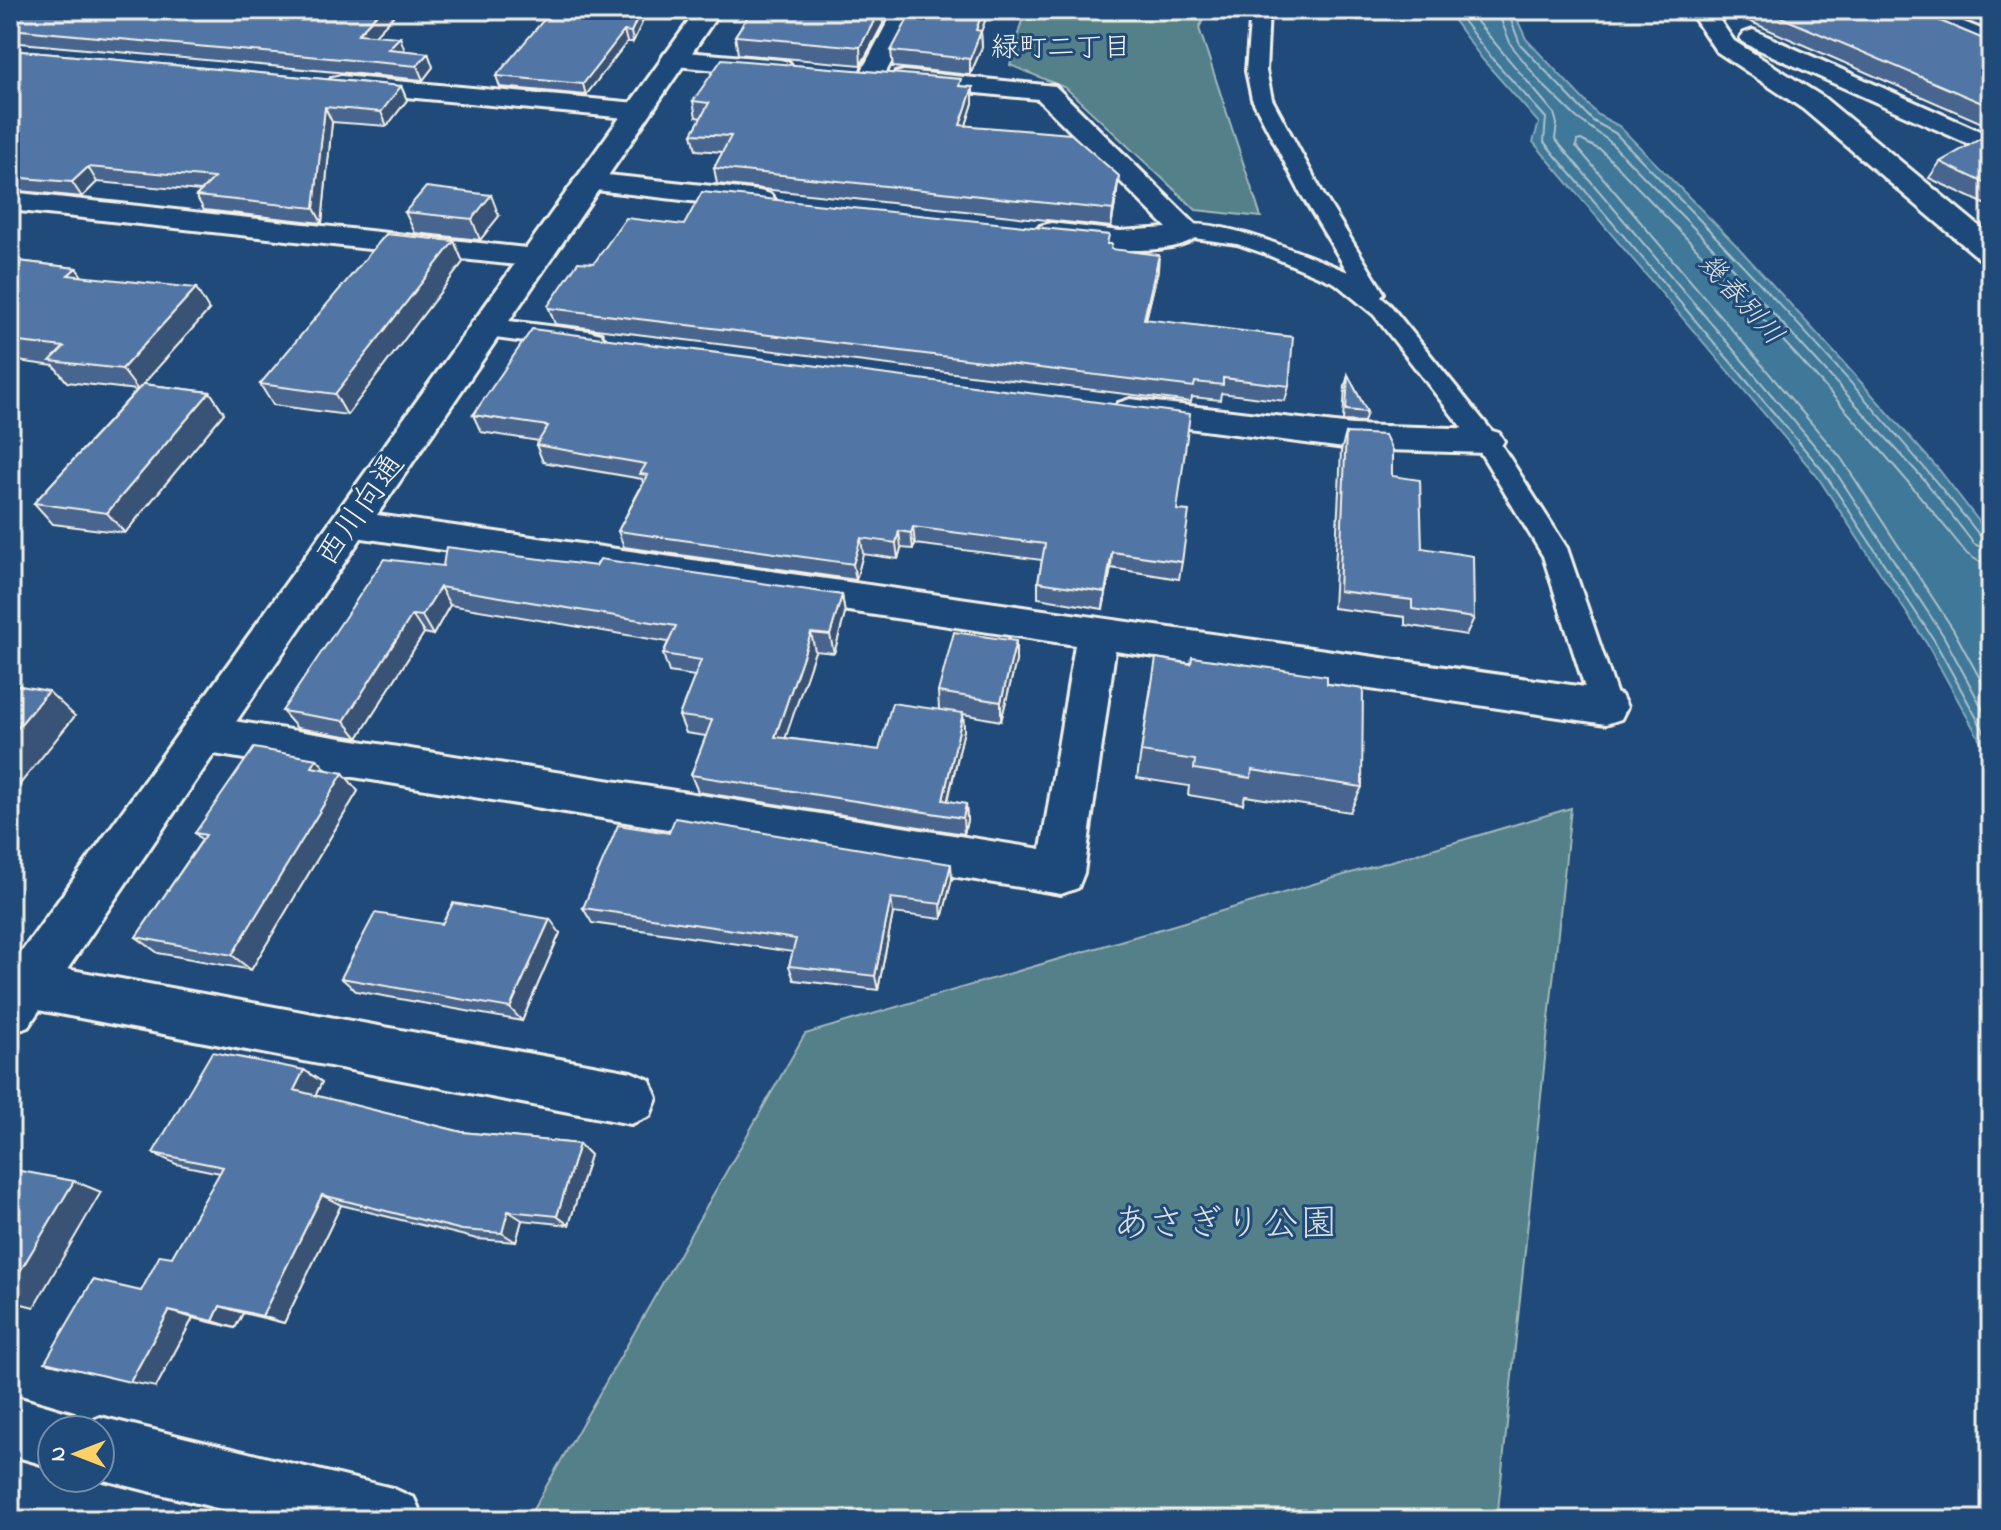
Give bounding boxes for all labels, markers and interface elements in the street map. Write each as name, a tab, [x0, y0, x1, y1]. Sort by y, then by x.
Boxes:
district label: 緑町二丁目	[991, 29, 1131, 70]
water label: 幾春別川	[1687, 245, 1792, 356]
street label: 西川向通	[306, 445, 418, 577]
park label: あさぎり公園	[1112, 1198, 1338, 1254]
north arrow	[36, 1414, 116, 1494]
text: N	[43, 1447, 75, 1461]

